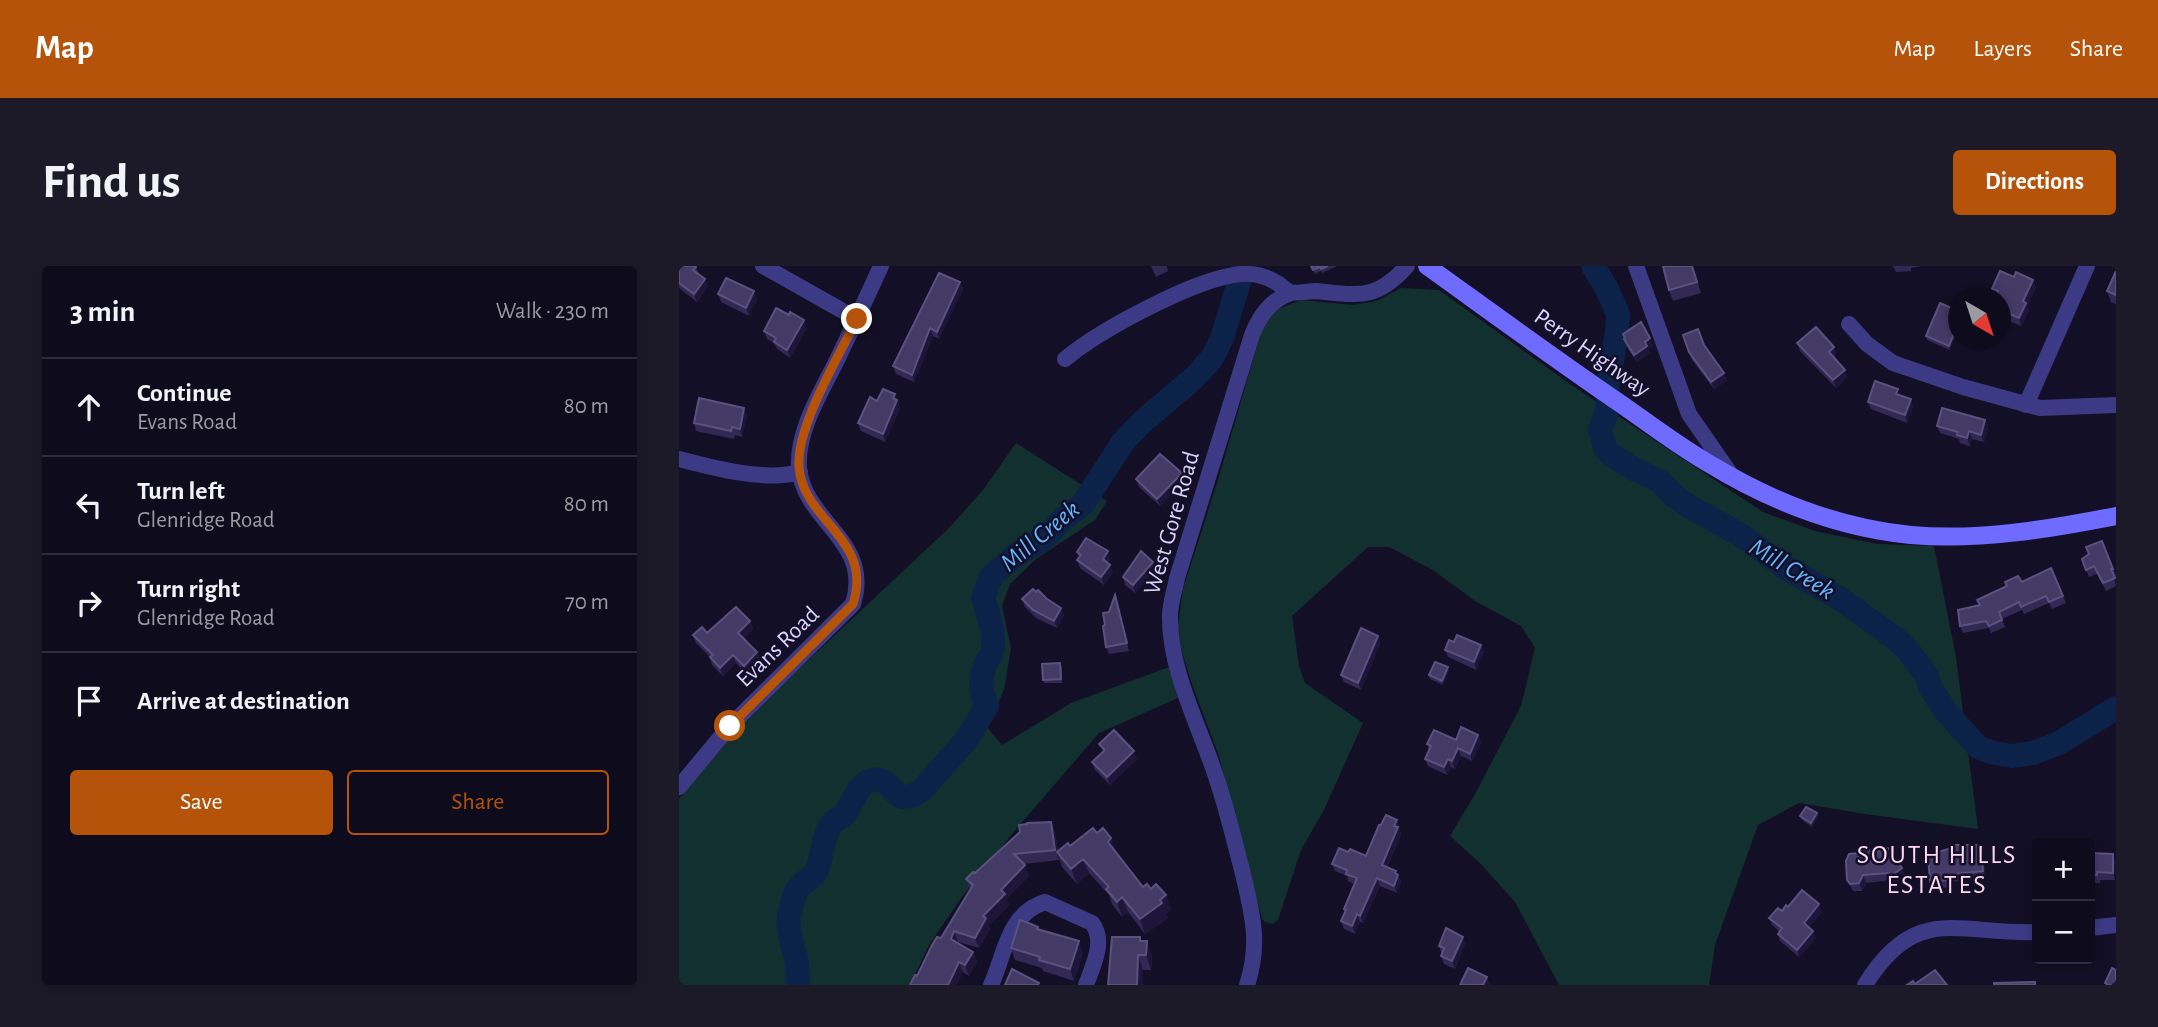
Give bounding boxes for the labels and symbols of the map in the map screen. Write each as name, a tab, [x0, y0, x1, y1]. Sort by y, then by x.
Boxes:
north arrow	[1948, 287, 2011, 350]
route end	[841, 303, 872, 334]
street label: Perry Highway	[1530, 304, 1654, 402]
street label: West Gore Road	[1140, 449, 1204, 597]
water label: Mill Creek	[995, 496, 1085, 576]
water label: Mill Creek	[1745, 534, 1839, 604]
street label: Evans Road	[732, 602, 824, 692]
route start	[714, 710, 745, 741]
district label: SOUTH HILLS ESTATES	[1857, 842, 2017, 898]

